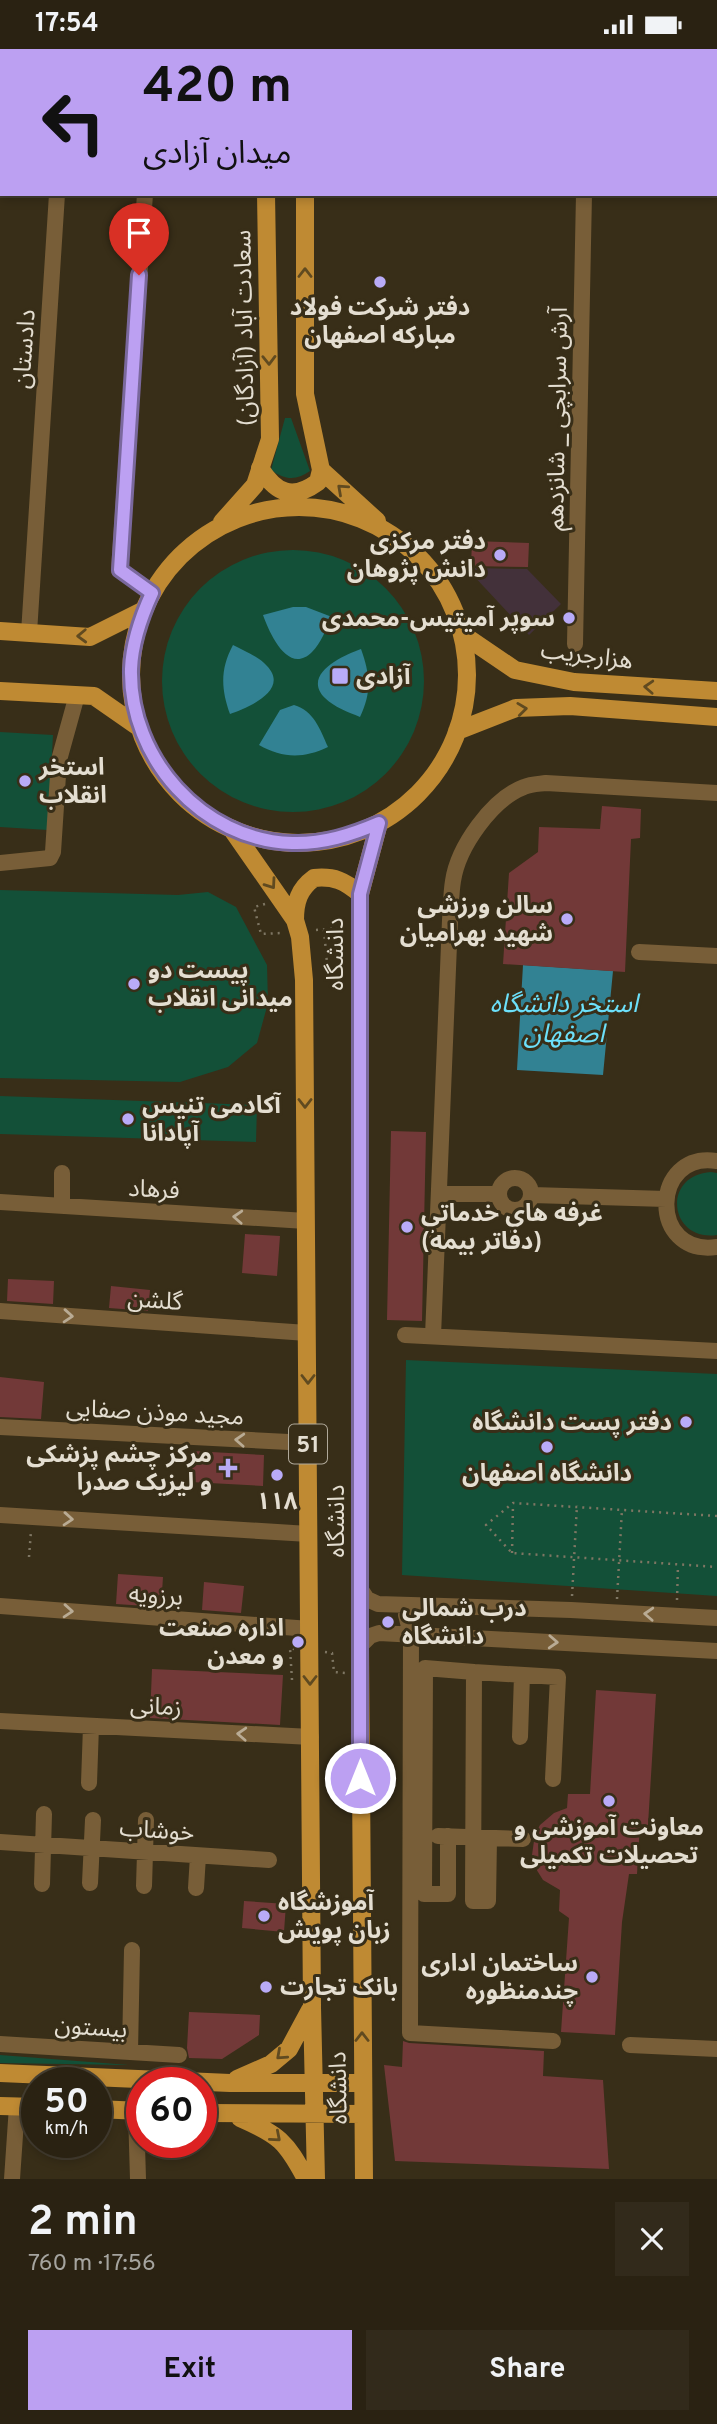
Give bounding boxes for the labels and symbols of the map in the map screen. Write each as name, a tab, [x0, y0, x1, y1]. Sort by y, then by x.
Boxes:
pin	[109, 203, 169, 275]
street label: سعادت آباد (آزادگان)	[229, 230, 263, 426]
one-way arrow	[297, 267, 313, 277]
marker: دفتر شرکت فولاد مبارکه اصفهان	[372, 274, 388, 290]
place label: دفتر شرکت فولاد مبارکه اصفهان	[290, 294, 470, 352]
street label: آرش سرابچی _ شانزدهم	[542, 306, 576, 531]
street label: دادستان	[8, 308, 44, 390]
one-way arrow	[261, 355, 276, 366]
one-way arrow	[337, 485, 350, 497]
place label: دفتر مرکزی دانش پژوهان	[347, 528, 486, 586]
marker: دفتر مرکزی دانش پژوهان	[492, 547, 508, 563]
place label: سوپر آمیتیس-محمدی	[322, 605, 555, 635]
marker: سوپر آمیتیس-محمدی	[561, 610, 577, 626]
one-way arrow	[76, 628, 87, 643]
street label: هزارجریب	[539, 636, 635, 678]
place label: آزادی	[356, 663, 412, 693]
marker: آزادی	[330, 666, 350, 686]
one-way arrow	[643, 680, 654, 695]
one-way arrow	[516, 701, 528, 716]
place label: استخر انقلاب	[38, 754, 107, 812]
marker: استخر انقلاب	[17, 773, 33, 789]
one-way arrow	[263, 876, 275, 889]
place label: سالن ورزشی شهید بهرامیان	[400, 892, 553, 950]
marker: سالن ورزشی شهید بهرامیان	[559, 911, 575, 927]
street label: دانشگاه	[322, 918, 352, 990]
place label: پیست دو میدانی انقلاب	[148, 957, 293, 1015]
marker: پیست دو میدانی انقلاب	[126, 976, 142, 992]
water label: استخر دانشگاه اصفهان	[490, 989, 641, 1052]
place label: آکادمی تنیس آپادانا	[142, 1092, 282, 1150]
one-way arrow	[297, 1098, 313, 1108]
marker: آکادمی تنیس آپادانا	[120, 1111, 136, 1127]
street label: فرهاد	[127, 1175, 180, 1207]
place label: غرفه هاي خدماتي (دفاتر بيمه)	[421, 1200, 603, 1258]
one-way arrow	[232, 1209, 243, 1224]
marker: غرفه هاي خدماتي (دفاتر بيمه)	[399, 1219, 415, 1235]
street label: گلشن	[126, 1285, 184, 1319]
one-way arrow	[63, 1308, 74, 1323]
one-way arrow	[300, 1374, 315, 1385]
street label: مجید موذن صفایی	[65, 1394, 245, 1434]
place label: دفتر پست دانشگاه	[472, 1409, 672, 1439]
marker: دفتر پست دانشگاه	[678, 1414, 694, 1430]
road number: 51	[289, 1425, 327, 1463]
one-way arrow	[234, 1432, 245, 1447]
marker: دانشگاه اصفهان	[539, 1439, 555, 1455]
place label: مرکز چشم پزشکی و لیزیک صدرا	[26, 1441, 212, 1499]
marker: مرکز چشم پزشکی و لیزیک صدرا	[218, 1458, 238, 1478]
place label: دانشگاه اصفهان	[462, 1460, 632, 1490]
marker: ۱۱۸	[269, 1467, 285, 1483]
street label: دانشگاه	[323, 1485, 353, 1557]
place label: ۱۱۸	[256, 1488, 298, 1518]
one-way arrow	[63, 1511, 74, 1526]
street label: برزویه	[128, 1580, 184, 1614]
place label: درب شمالی دانشگاه	[402, 1595, 527, 1653]
one-way arrow	[63, 1603, 74, 1618]
one-way arrow	[643, 1607, 654, 1622]
marker: درب شمالی دانشگاه	[380, 1614, 396, 1630]
place label: اداره صنعت و معدن	[159, 1615, 284, 1673]
marker: اداره صنعت و معدن	[290, 1634, 306, 1650]
one-way arrow	[548, 1634, 559, 1649]
one-way arrow	[302, 1675, 318, 1686]
street label: زمانی	[129, 1692, 182, 1724]
one-way arrow	[237, 1726, 248, 1741]
position arrow	[323, 1741, 397, 1815]
marker: معاونت آموزشی و تحصیلات تکمیلی	[601, 1793, 617, 1809]
street label: خوشاب	[118, 1814, 195, 1850]
place label: معاونت آموزشی و تحصیلات تکمیلی	[514, 1814, 704, 1872]
place label: آموزشگاه زبان پویش	[278, 1889, 390, 1947]
marker: آموزشگاه زبان پویش	[256, 1908, 272, 1924]
place label: ساختمان اداری چندمنظوره	[421, 1950, 578, 2008]
marker: ساختمان اداری چندمنظوره	[584, 1969, 600, 1985]
place label: بانک تجارت	[280, 1974, 398, 2004]
marker: بانک تجارت	[258, 1979, 274, 1995]
street label: بیستون	[54, 2012, 128, 2046]
one-way arrow	[354, 2032, 370, 2042]
one-way arrow	[276, 2047, 289, 2059]
street label: دانشگاه	[324, 2051, 356, 2125]
speed limit sign: 60	[126, 2067, 217, 2158]
one-way arrow	[268, 2129, 281, 2141]

